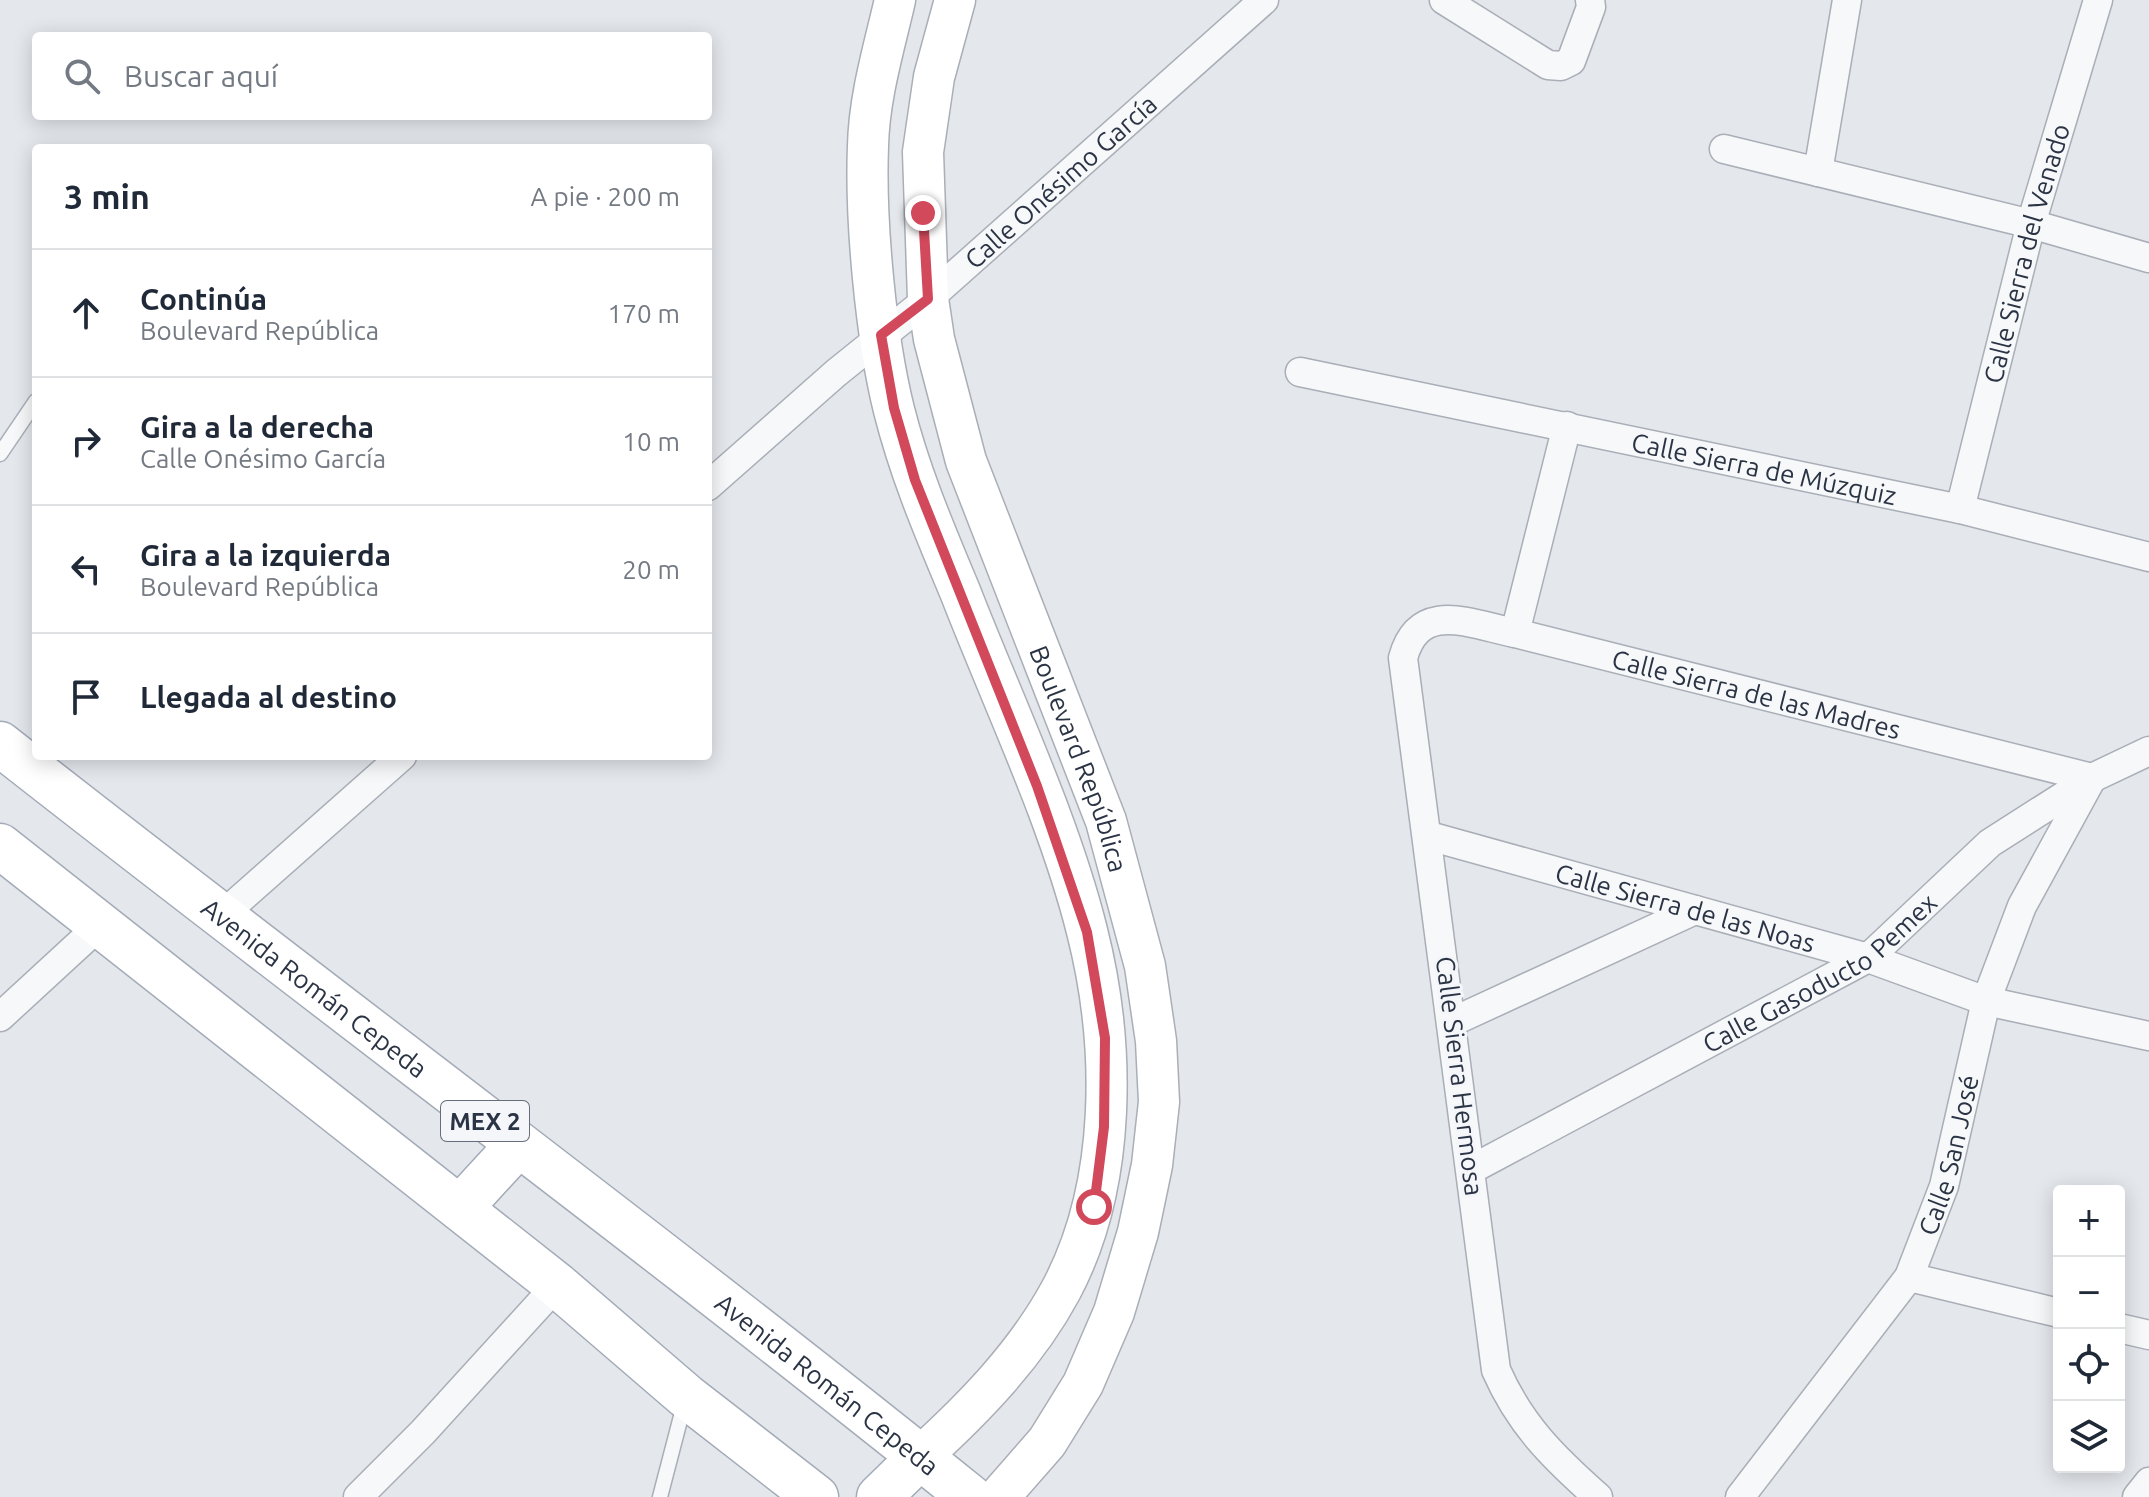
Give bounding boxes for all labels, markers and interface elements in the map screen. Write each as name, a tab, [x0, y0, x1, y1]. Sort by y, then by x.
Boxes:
search box	[32, 32, 712, 120]
icon: search	[60, 54, 104, 98]
text: Buscar aquí	[124, 59, 278, 93]
street label: Calle Onésimo García	[959, 89, 1162, 274]
street label: Calle Sierra del Venado	[1977, 120, 2075, 386]
text: 3 min	[64, 177, 150, 215]
text: A pie · 200 m	[531, 182, 680, 211]
route end	[905, 195, 941, 231]
text: Continúa	[140, 282, 267, 316]
icon: ahead	[64, 291, 108, 335]
text: 170 m	[608, 299, 680, 328]
text: Boulevard República	[140, 316, 379, 345]
text: Gira a la derecha	[140, 410, 374, 444]
icon: right	[64, 419, 108, 463]
text: 10 m	[622, 427, 680, 456]
street label: Calle Sierra de Múzquiz	[1629, 427, 1899, 510]
text: Calle Onésimo García	[140, 444, 386, 473]
text: Gira a la izquierda	[140, 538, 391, 572]
icon: left	[64, 547, 108, 591]
text: 20 m	[622, 555, 680, 584]
text: Boulevard República	[140, 572, 379, 601]
street label: Boulevard República	[1025, 641, 1134, 875]
street label: Calle Sierra de las Madres	[1609, 643, 1904, 744]
icon: arrive	[64, 675, 108, 719]
text: Llegada al destino	[140, 680, 397, 714]
street label: Calle Sierra de las Noas	[1552, 857, 1818, 957]
street label: Calle Gasoducto Pemex	[1698, 887, 1942, 1058]
street label: Avenida Román Cepeda	[197, 892, 433, 1083]
street label: Calle Sierra Hermosa	[1431, 955, 1489, 1197]
street label: Calle San José	[1912, 1072, 1983, 1239]
road number: MEX 2	[441, 1101, 529, 1141]
map controls	[2053, 1185, 2125, 1473]
button: +	[2053, 1185, 2125, 1257]
route start	[1076, 1189, 1112, 1225]
button: −	[2053, 1257, 2125, 1329]
street label: Avenida Román Cepeda	[710, 1287, 945, 1481]
button: locate	[2053, 1329, 2125, 1401]
button: layers	[2053, 1401, 2125, 1473]

